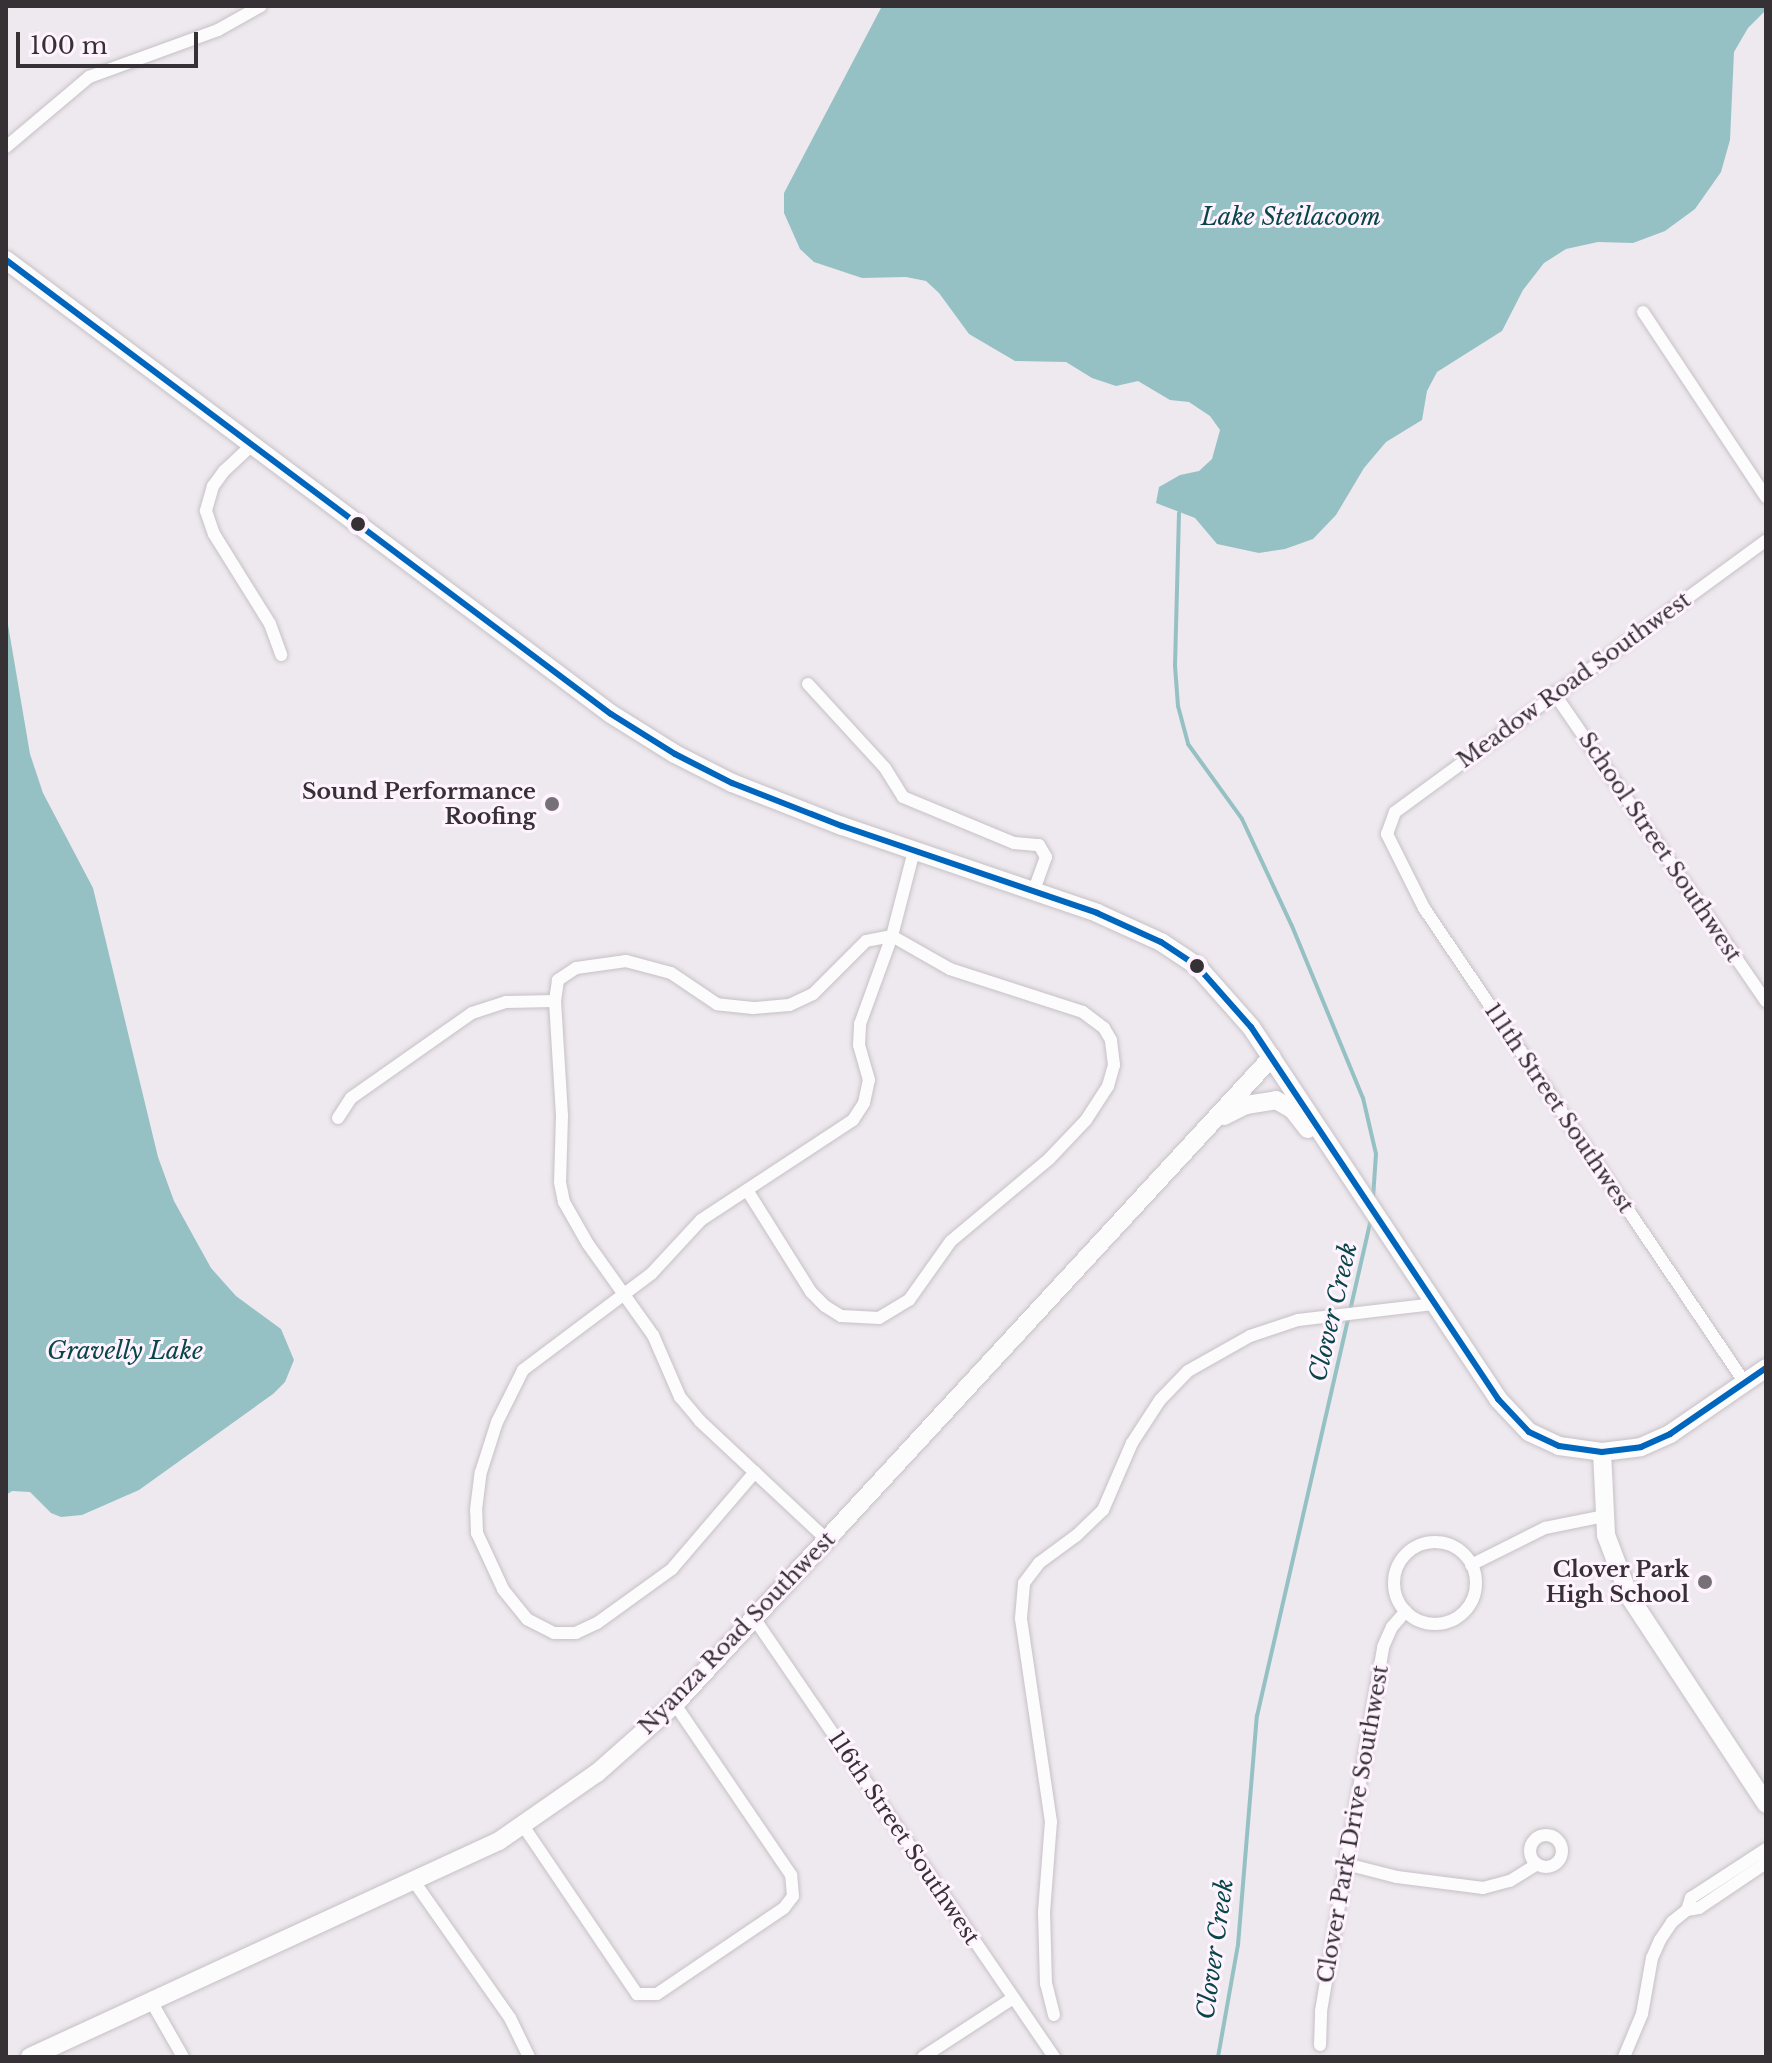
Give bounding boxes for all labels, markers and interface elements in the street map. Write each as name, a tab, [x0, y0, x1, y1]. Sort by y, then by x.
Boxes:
scale bar	[20, 16, 202, 66]
text: 100 m	[30, 31, 108, 60]
water label: Lake Steilacoom	[1201, 203, 1381, 231]
unlabelled marker	[350, 516, 366, 532]
street label: Meadow Road Southwest	[1452, 586, 1696, 774]
street label: School Street Southwest	[1573, 727, 1747, 967]
place label: Sound Performance Roofing	[302, 778, 536, 830]
marker: Sound Performance Roofing	[543, 795, 561, 813]
unlabelled marker	[1189, 958, 1205, 974]
street label: 111th Street Southwest	[1479, 998, 1639, 1218]
water label: Clover Creek	[1303, 1239, 1363, 1385]
water label: Gravelly Lake	[47, 1337, 203, 1365]
street label: Nyanza Road Southwest	[633, 1526, 841, 1740]
place label: Clover Park High School	[1546, 1556, 1689, 1608]
marker: Clover Park High School	[1696, 1573, 1714, 1591]
street label: Clover Park Drive Southwest	[1312, 1663, 1394, 1985]
street label: 116th Street Southwest	[823, 1726, 985, 1950]
water label: Clover Creek	[1191, 1877, 1239, 2021]

